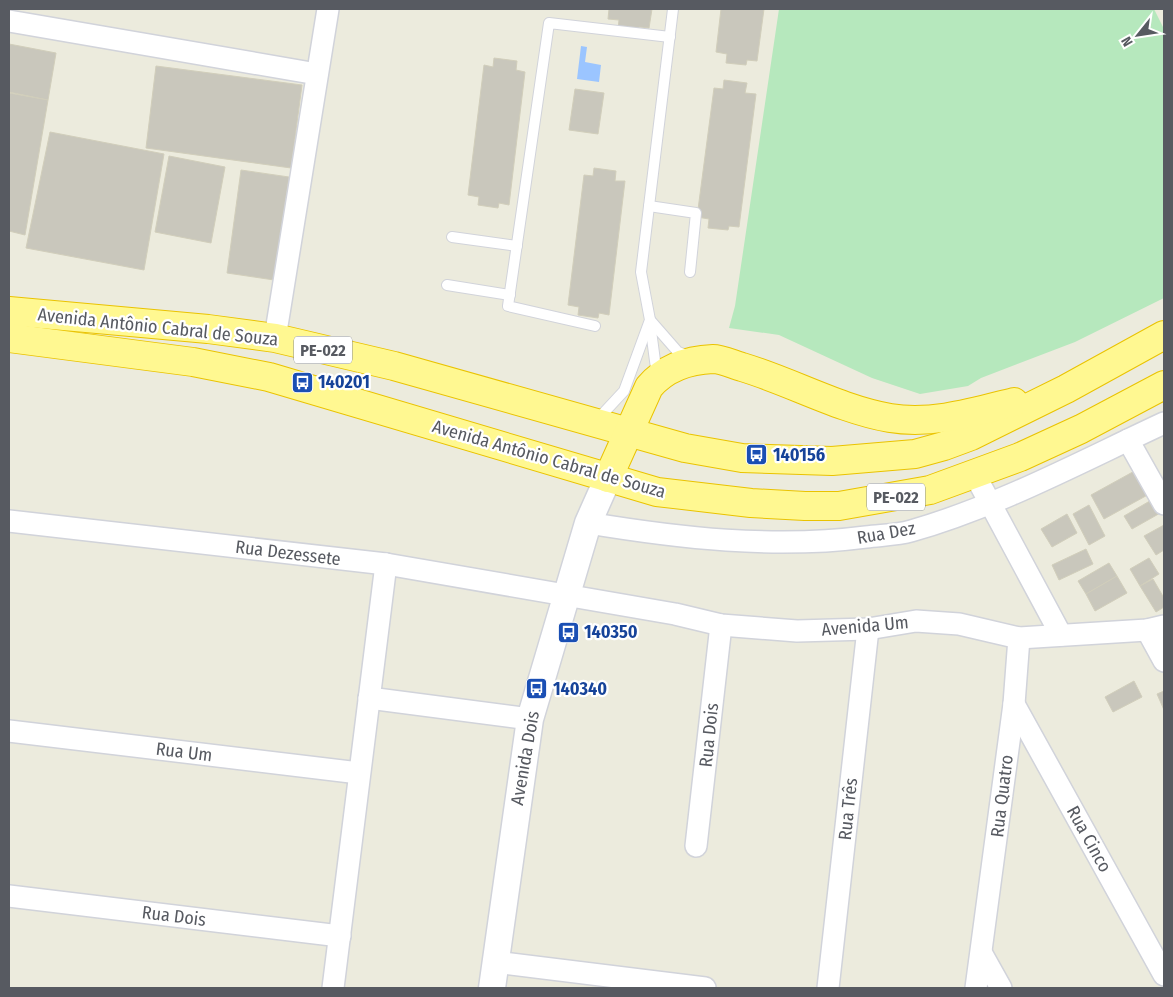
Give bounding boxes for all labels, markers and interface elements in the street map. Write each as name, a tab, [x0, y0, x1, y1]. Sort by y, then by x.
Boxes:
north arrow	[1113, 10, 1163, 60]
text: N	[1118, 33, 1137, 49]
street label: Avenida Antônio Cabral de Souza	[37, 303, 280, 351]
road number: PE-022	[294, 336, 352, 364]
bus stop icon: 140201	[290, 370, 314, 394]
place label: 140201	[318, 371, 370, 393]
street label: Avenida Antônio Cabral de Souza	[430, 415, 668, 503]
bus stop icon: 140156	[745, 443, 769, 467]
place label: 140156	[773, 444, 825, 466]
road number: PE-022	[867, 484, 925, 511]
street label: Rua Dez	[855, 517, 917, 549]
street label: Rua Dezessete	[234, 536, 342, 570]
street label: Avenida Um	[820, 611, 910, 641]
bus stop icon: 140350	[556, 620, 580, 644]
place label: 140350	[584, 621, 638, 643]
bus stop icon: 140340	[525, 677, 549, 701]
place label: 140340	[553, 678, 607, 700]
street label: Rua Dois	[695, 702, 723, 768]
street label: Avenida Dois	[506, 709, 544, 807]
street label: Rua Um	[155, 738, 213, 766]
street label: Rua Quatro	[986, 753, 1018, 839]
street label: Rua Três	[834, 777, 862, 841]
street label: Rua Cinco	[1062, 802, 1116, 876]
street label: Rua Dois	[141, 901, 208, 931]

